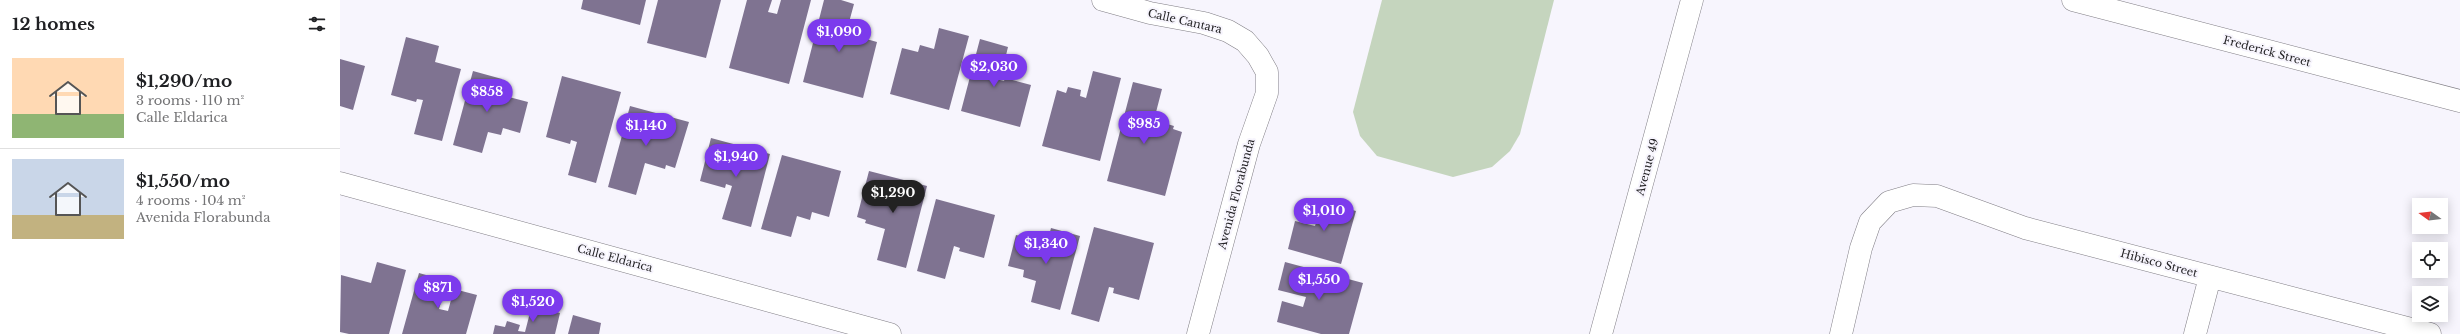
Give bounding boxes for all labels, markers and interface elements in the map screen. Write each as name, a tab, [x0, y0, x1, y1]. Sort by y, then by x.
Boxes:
street label: Calle Cantara	[1147, 6, 1224, 37]
icon: filters	[306, 13, 328, 35]
text: 12 homes	[12, 14, 95, 35]
pin: $1,090	[806, 19, 872, 53]
text: $1,090	[816, 23, 862, 40]
street label: Frederick Street	[2222, 33, 2313, 70]
pin: $2,030	[961, 54, 1027, 88]
text: $2,030	[970, 58, 1018, 75]
text: $1,290/mo	[136, 71, 232, 92]
icon: home	[44, 74, 92, 122]
pin: $858	[463, 79, 511, 113]
text: $858	[471, 83, 503, 100]
text: 3 rooms · 110 m²	[136, 92, 244, 109]
text: Calle Eldarica	[136, 109, 228, 126]
pin: $985	[1120, 111, 1168, 145]
pin: $1,140	[613, 113, 679, 147]
text: $985	[1127, 115, 1161, 132]
text: $1,140	[625, 117, 667, 134]
street label: Avenida Florabunda	[1214, 136, 1258, 252]
street label: Avenue 49	[1632, 137, 1661, 198]
pin: $1,940	[703, 144, 769, 178]
text: $1,940	[714, 148, 758, 165]
text: $1,550/mo	[136, 171, 230, 192]
icon: home	[44, 175, 92, 223]
pin: $1,290	[860, 180, 926, 214]
text: $1,290	[871, 184, 915, 201]
text: 4 rooms · 104 m²	[136, 192, 246, 209]
pin: $1,010	[1291, 198, 1357, 232]
north arrow	[2412, 198, 2448, 234]
map controls	[2412, 198, 2448, 322]
text: $1,010	[1303, 202, 1345, 219]
text: Avenida Florabunda	[136, 209, 270, 226]
pin: $1,340	[1013, 231, 1079, 265]
text: $1,340	[1024, 235, 1068, 252]
street label: Calle Eldarica	[576, 241, 655, 275]
button: locate	[2412, 242, 2448, 278]
street label: Hibisco Street	[2119, 246, 2200, 280]
pin: $1,550	[1286, 267, 1352, 301]
text: $1,550	[1298, 271, 1340, 288]
pin: $871	[414, 275, 462, 309]
text: $871	[423, 279, 453, 296]
button: layers	[2412, 286, 2448, 322]
pin: $1,520	[500, 289, 566, 323]
text: $1,520	[511, 293, 555, 310]

